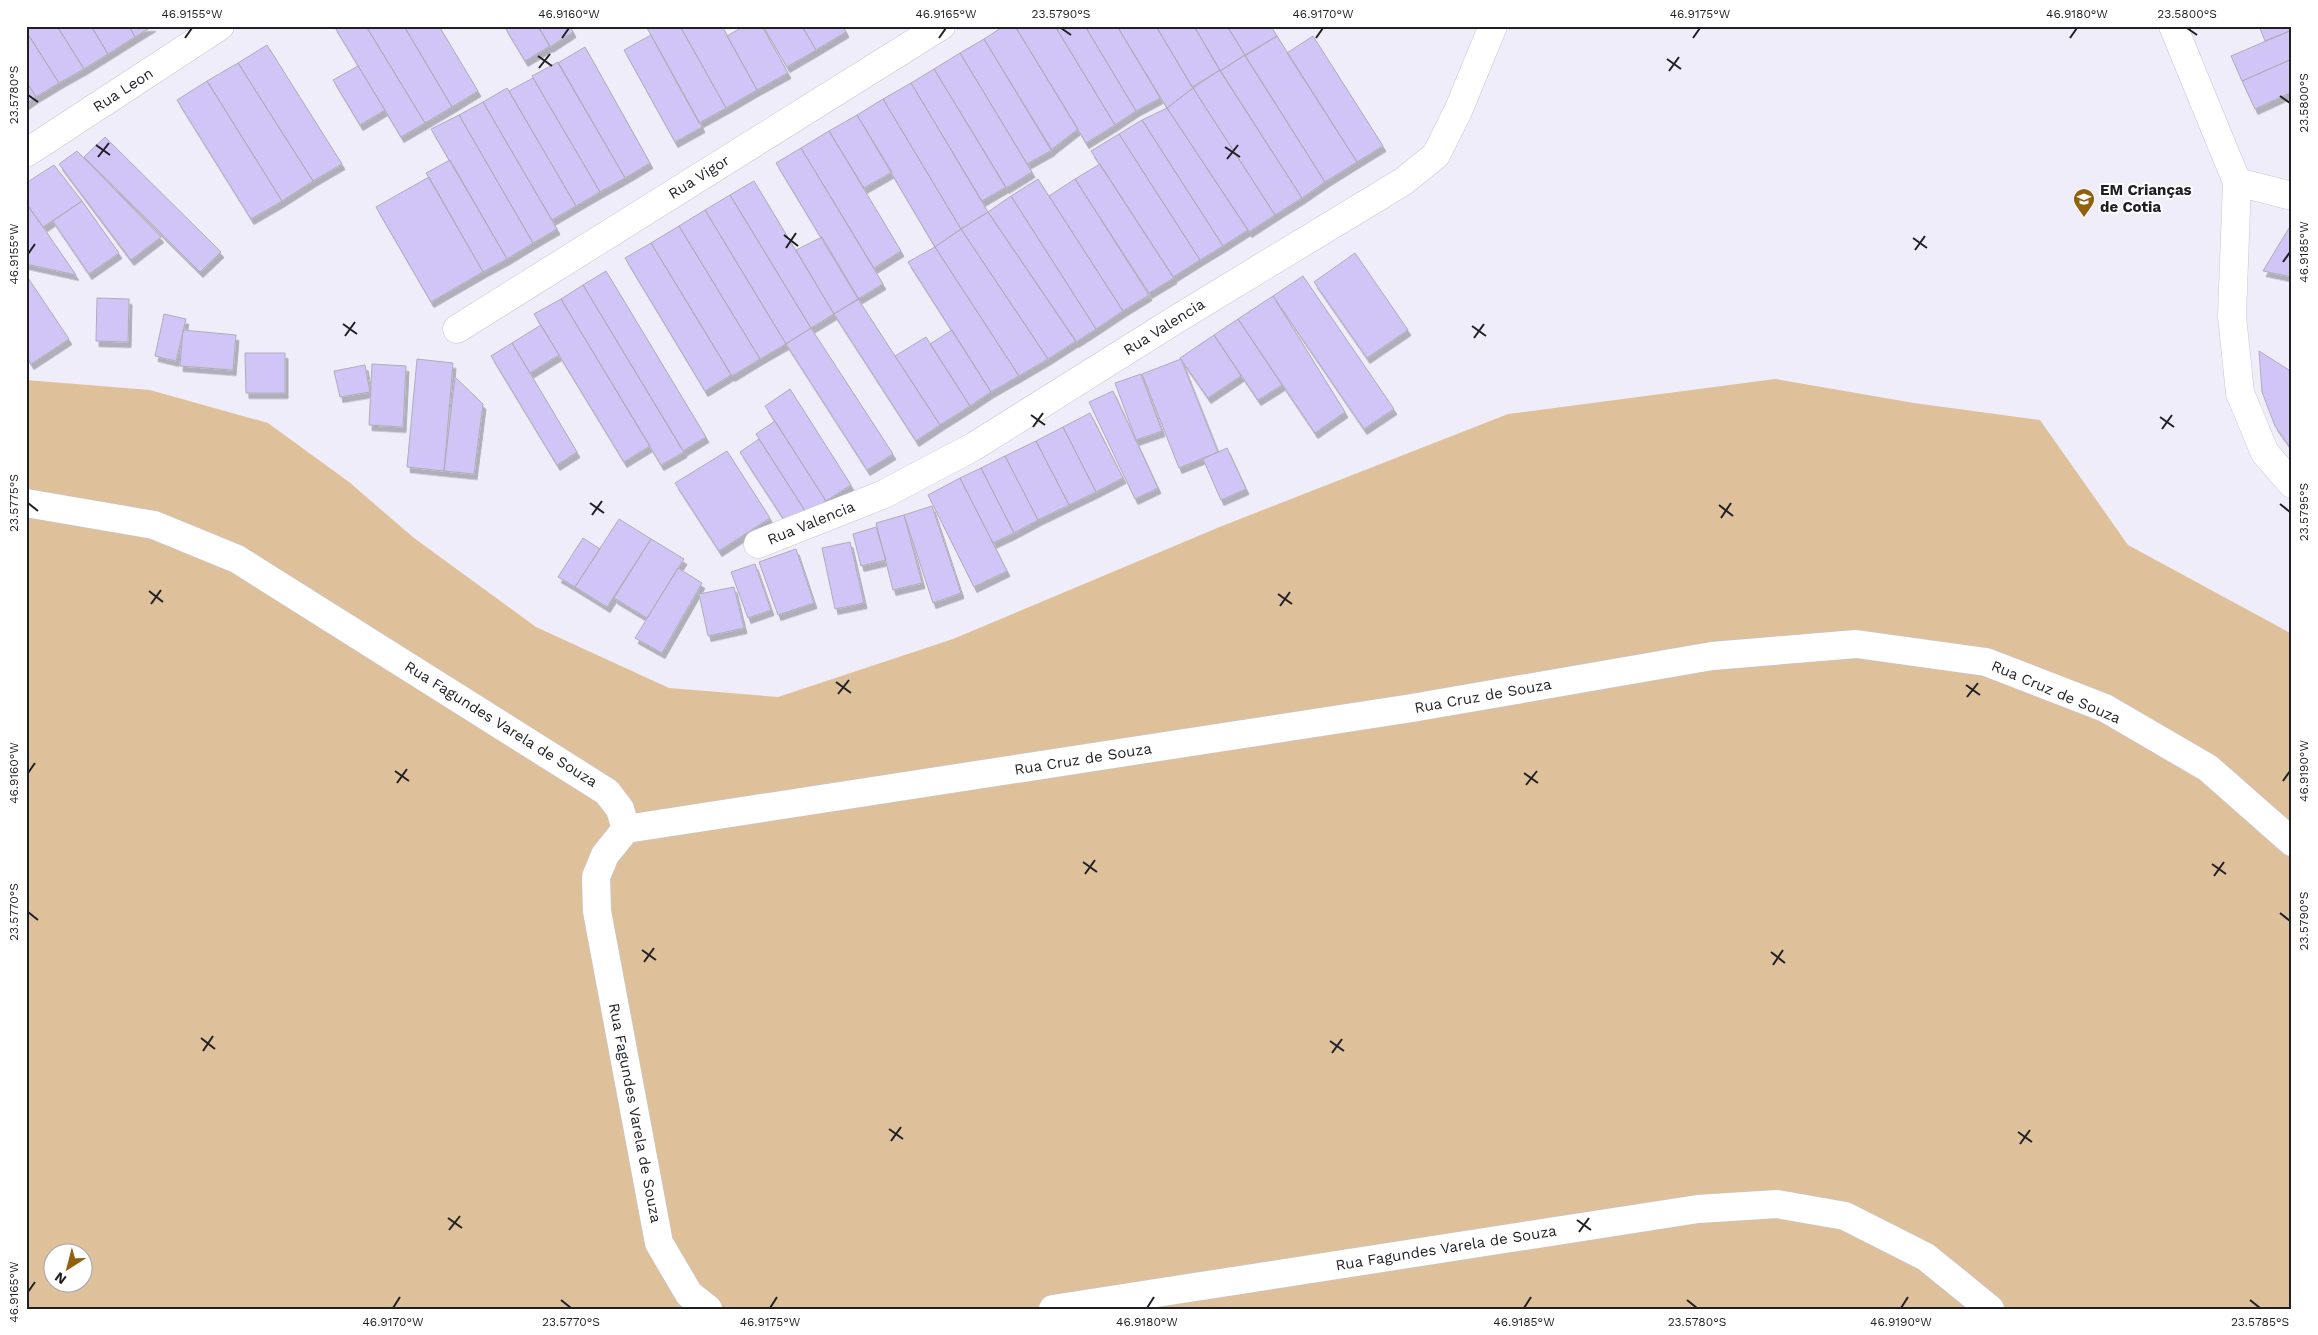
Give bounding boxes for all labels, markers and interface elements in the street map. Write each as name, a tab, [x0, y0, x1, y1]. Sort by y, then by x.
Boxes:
text: 46.9155°W	[162, 7, 223, 21]
text: 46.9160°W	[538, 7, 600, 21]
text: 46.9165°W	[915, 7, 977, 21]
text: 23.5790°S	[1032, 7, 1090, 21]
text: 46.9170°W	[1293, 7, 1354, 21]
text: 46.9175°W	[1670, 7, 1731, 21]
text: 46.9180°W	[2046, 7, 2108, 21]
text: 23.5800°S	[2157, 7, 2217, 21]
street label: Rua Leon	[90, 64, 156, 116]
text: 23.5780°S	[7, 66, 21, 124]
text: 23.5800°S	[2297, 73, 2311, 133]
street label: Rua Vigor	[665, 151, 733, 203]
place label: EM Crianças de Cotia	[2100, 181, 2192, 216]
school or university icon: EM Crianças de Cotia	[2072, 187, 2096, 218]
text: 46.9185°W	[2297, 221, 2311, 283]
text: 46.9155°W	[7, 223, 21, 284]
street label: Rua Valencia	[1120, 295, 1208, 359]
text: 23.5775°S	[7, 474, 21, 532]
text: 23.5795°S	[2297, 483, 2311, 541]
street label: Rua Valencia	[765, 497, 858, 549]
street label: Rua Fagundes Varela de Souza	[401, 657, 601, 791]
street label: Rua Cruz de Souza	[1989, 657, 2124, 728]
street label: Rua Cruz de Souza	[1413, 675, 1553, 717]
street label: Rua Cruz de Souza	[1013, 739, 1153, 779]
text: 46.9190°W	[2297, 740, 2311, 802]
text: 46.9160°W	[7, 742, 21, 804]
text: 23.5770°S	[7, 883, 21, 941]
text: 23.5790°S	[2297, 892, 2311, 950]
street label: Rua Fagundes Varela de Souza	[605, 1002, 665, 1225]
street label: Rua Fagundes Varela de Souza	[1334, 1222, 1558, 1274]
north arrow	[42, 1242, 92, 1292]
text: 46.9165°W	[7, 1261, 21, 1323]
text: N	[51, 1269, 69, 1288]
text: 46.9170°W	[363, 1315, 424, 1329]
text: 23.5770°S	[542, 1315, 600, 1329]
text: 46.9175°W	[740, 1315, 801, 1329]
text: 46.9180°W	[1116, 1315, 1178, 1329]
text: 46.9185°W	[1493, 1315, 1555, 1329]
text: 23.5780°S	[1668, 1315, 1726, 1329]
text: 46.9190°W	[1870, 1315, 1932, 1329]
text: 23.5785°S	[2231, 1315, 2289, 1329]

